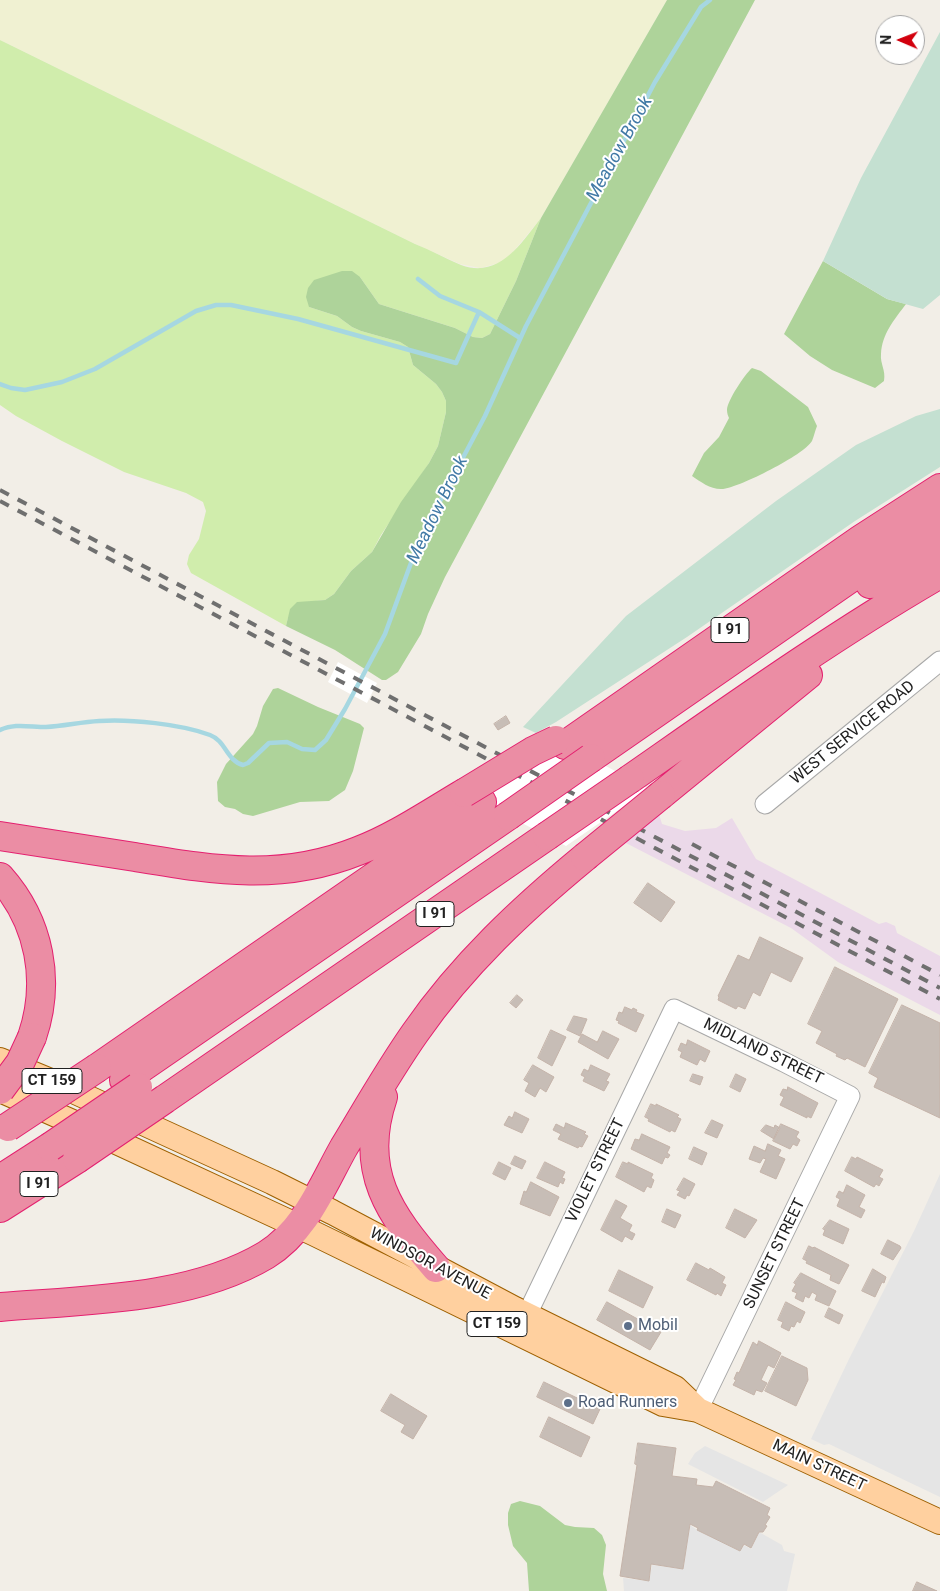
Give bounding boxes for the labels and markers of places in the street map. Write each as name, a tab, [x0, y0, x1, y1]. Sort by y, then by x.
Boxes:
place label: Mobil	[638, 1316, 678, 1336]
marker: Mobil	[622, 1320, 634, 1332]
place label: Road Runners	[578, 1393, 677, 1413]
marker: Road Runners	[562, 1397, 574, 1409]

